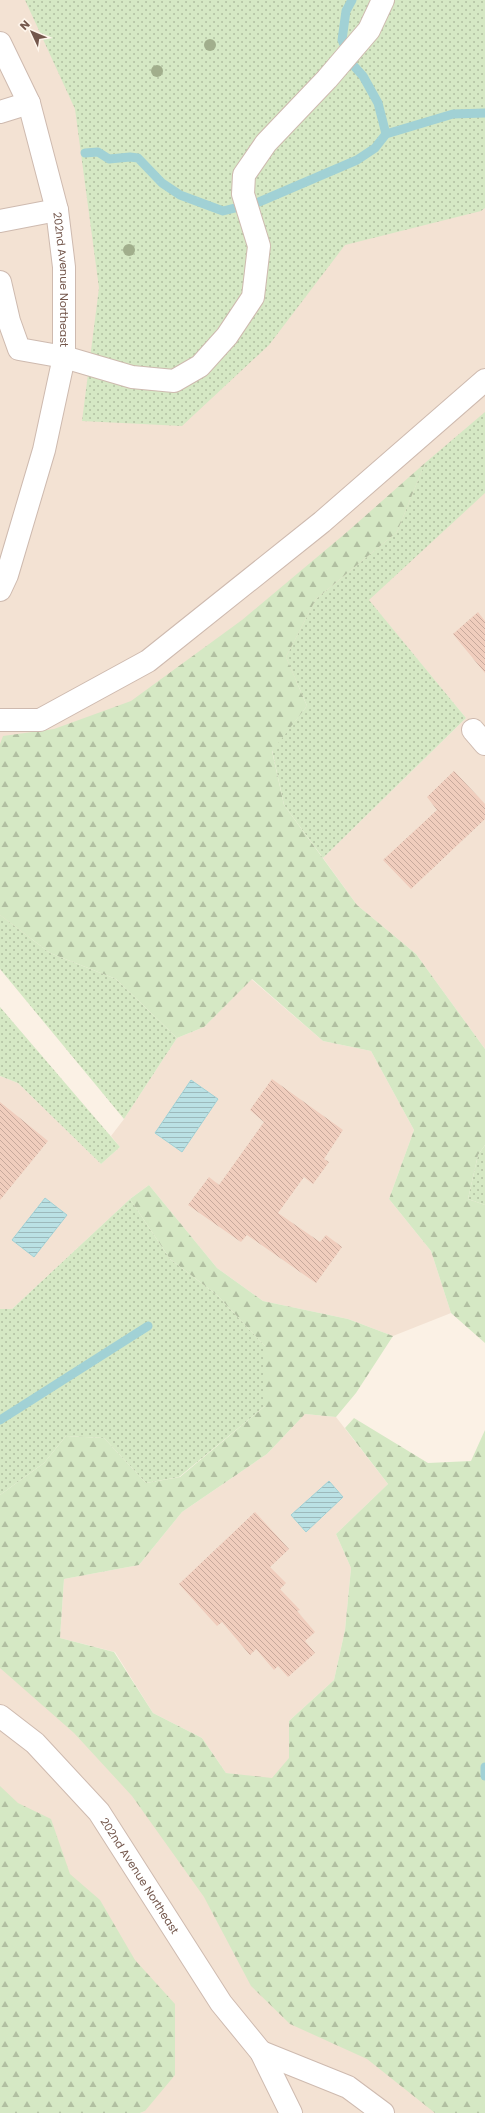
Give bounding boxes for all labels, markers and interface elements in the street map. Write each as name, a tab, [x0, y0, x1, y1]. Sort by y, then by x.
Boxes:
north arrow	[12, 12, 52, 52]
text: N	[16, 17, 33, 34]
street label: 202nd Avenue Northeast	[49, 211, 72, 347]
street label: 202nd Avenue Northeast	[97, 1814, 183, 1937]

